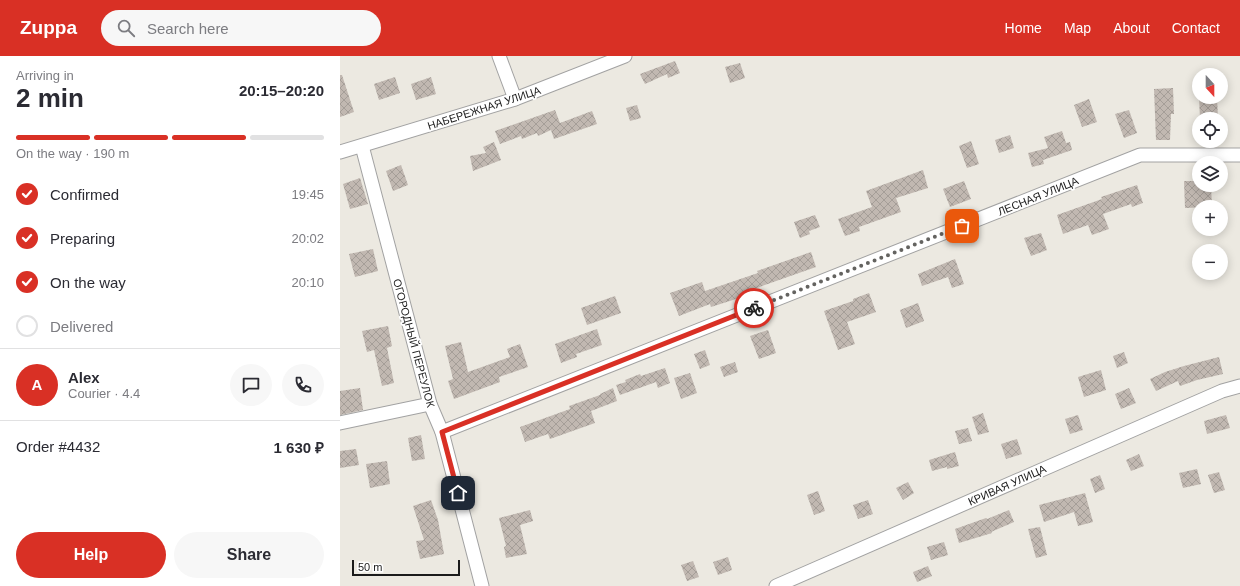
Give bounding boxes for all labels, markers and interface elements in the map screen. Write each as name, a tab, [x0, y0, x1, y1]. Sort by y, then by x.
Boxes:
search box	[101, 10, 381, 46]
text: Zuppa	[20, 17, 77, 38]
icon: search	[115, 17, 137, 39]
text: Search here	[147, 20, 229, 37]
text: Home	[1005, 20, 1042, 36]
text: Map	[1064, 20, 1091, 36]
text: About	[1113, 20, 1150, 36]
text: Contact	[1172, 20, 1220, 36]
text: Arriving in	[16, 68, 74, 83]
north arrow	[1192, 68, 1228, 104]
map controls	[1192, 68, 1228, 280]
text: 20:15–20:20	[239, 82, 324, 99]
text: 2 min	[16, 83, 84, 113]
street label: НАБЕРЕЖНАЯ УЛИЦА	[426, 84, 543, 132]
button: locate	[1192, 112, 1228, 148]
text: On the way · 190 m	[16, 146, 129, 161]
button: layers	[1192, 156, 1228, 192]
street label: ЛЕСНАЯ УЛИЦА	[996, 174, 1081, 218]
icon: check	[16, 183, 38, 205]
text: Confirmed	[50, 186, 119, 203]
text: 19:45	[291, 187, 324, 202]
button: +	[1192, 200, 1228, 236]
pin	[945, 209, 979, 243]
icon: bag	[951, 215, 973, 237]
icon: check	[16, 227, 38, 249]
text: Preparing	[50, 230, 115, 247]
text: 20:02	[291, 231, 324, 246]
button: −	[1192, 244, 1228, 280]
icon: check	[16, 271, 38, 293]
text: On the way	[50, 274, 126, 291]
text: 20:10	[291, 275, 324, 290]
street label: ОГОРОДНЫЙ ПЕРЕУЛОК	[391, 277, 437, 409]
courier	[734, 288, 774, 328]
icon: bike	[743, 297, 765, 319]
text: Delivered	[50, 318, 113, 335]
button: chat	[230, 364, 272, 406]
button: phone	[282, 364, 324, 406]
text: Alex	[68, 369, 100, 386]
text: A	[32, 376, 42, 393]
text: Courier · 4.4	[68, 386, 140, 401]
text: Order #4432	[16, 438, 100, 455]
text: 1 630 ₽	[274, 439, 324, 456]
street label: КРИВАЯ УЛИЦА	[966, 462, 1048, 508]
pin	[441, 476, 475, 510]
icon: home	[447, 482, 469, 504]
button: Help	[16, 532, 166, 578]
button: Share	[174, 532, 324, 578]
scale bar	[352, 558, 460, 577]
text: 50 m	[358, 561, 382, 573]

